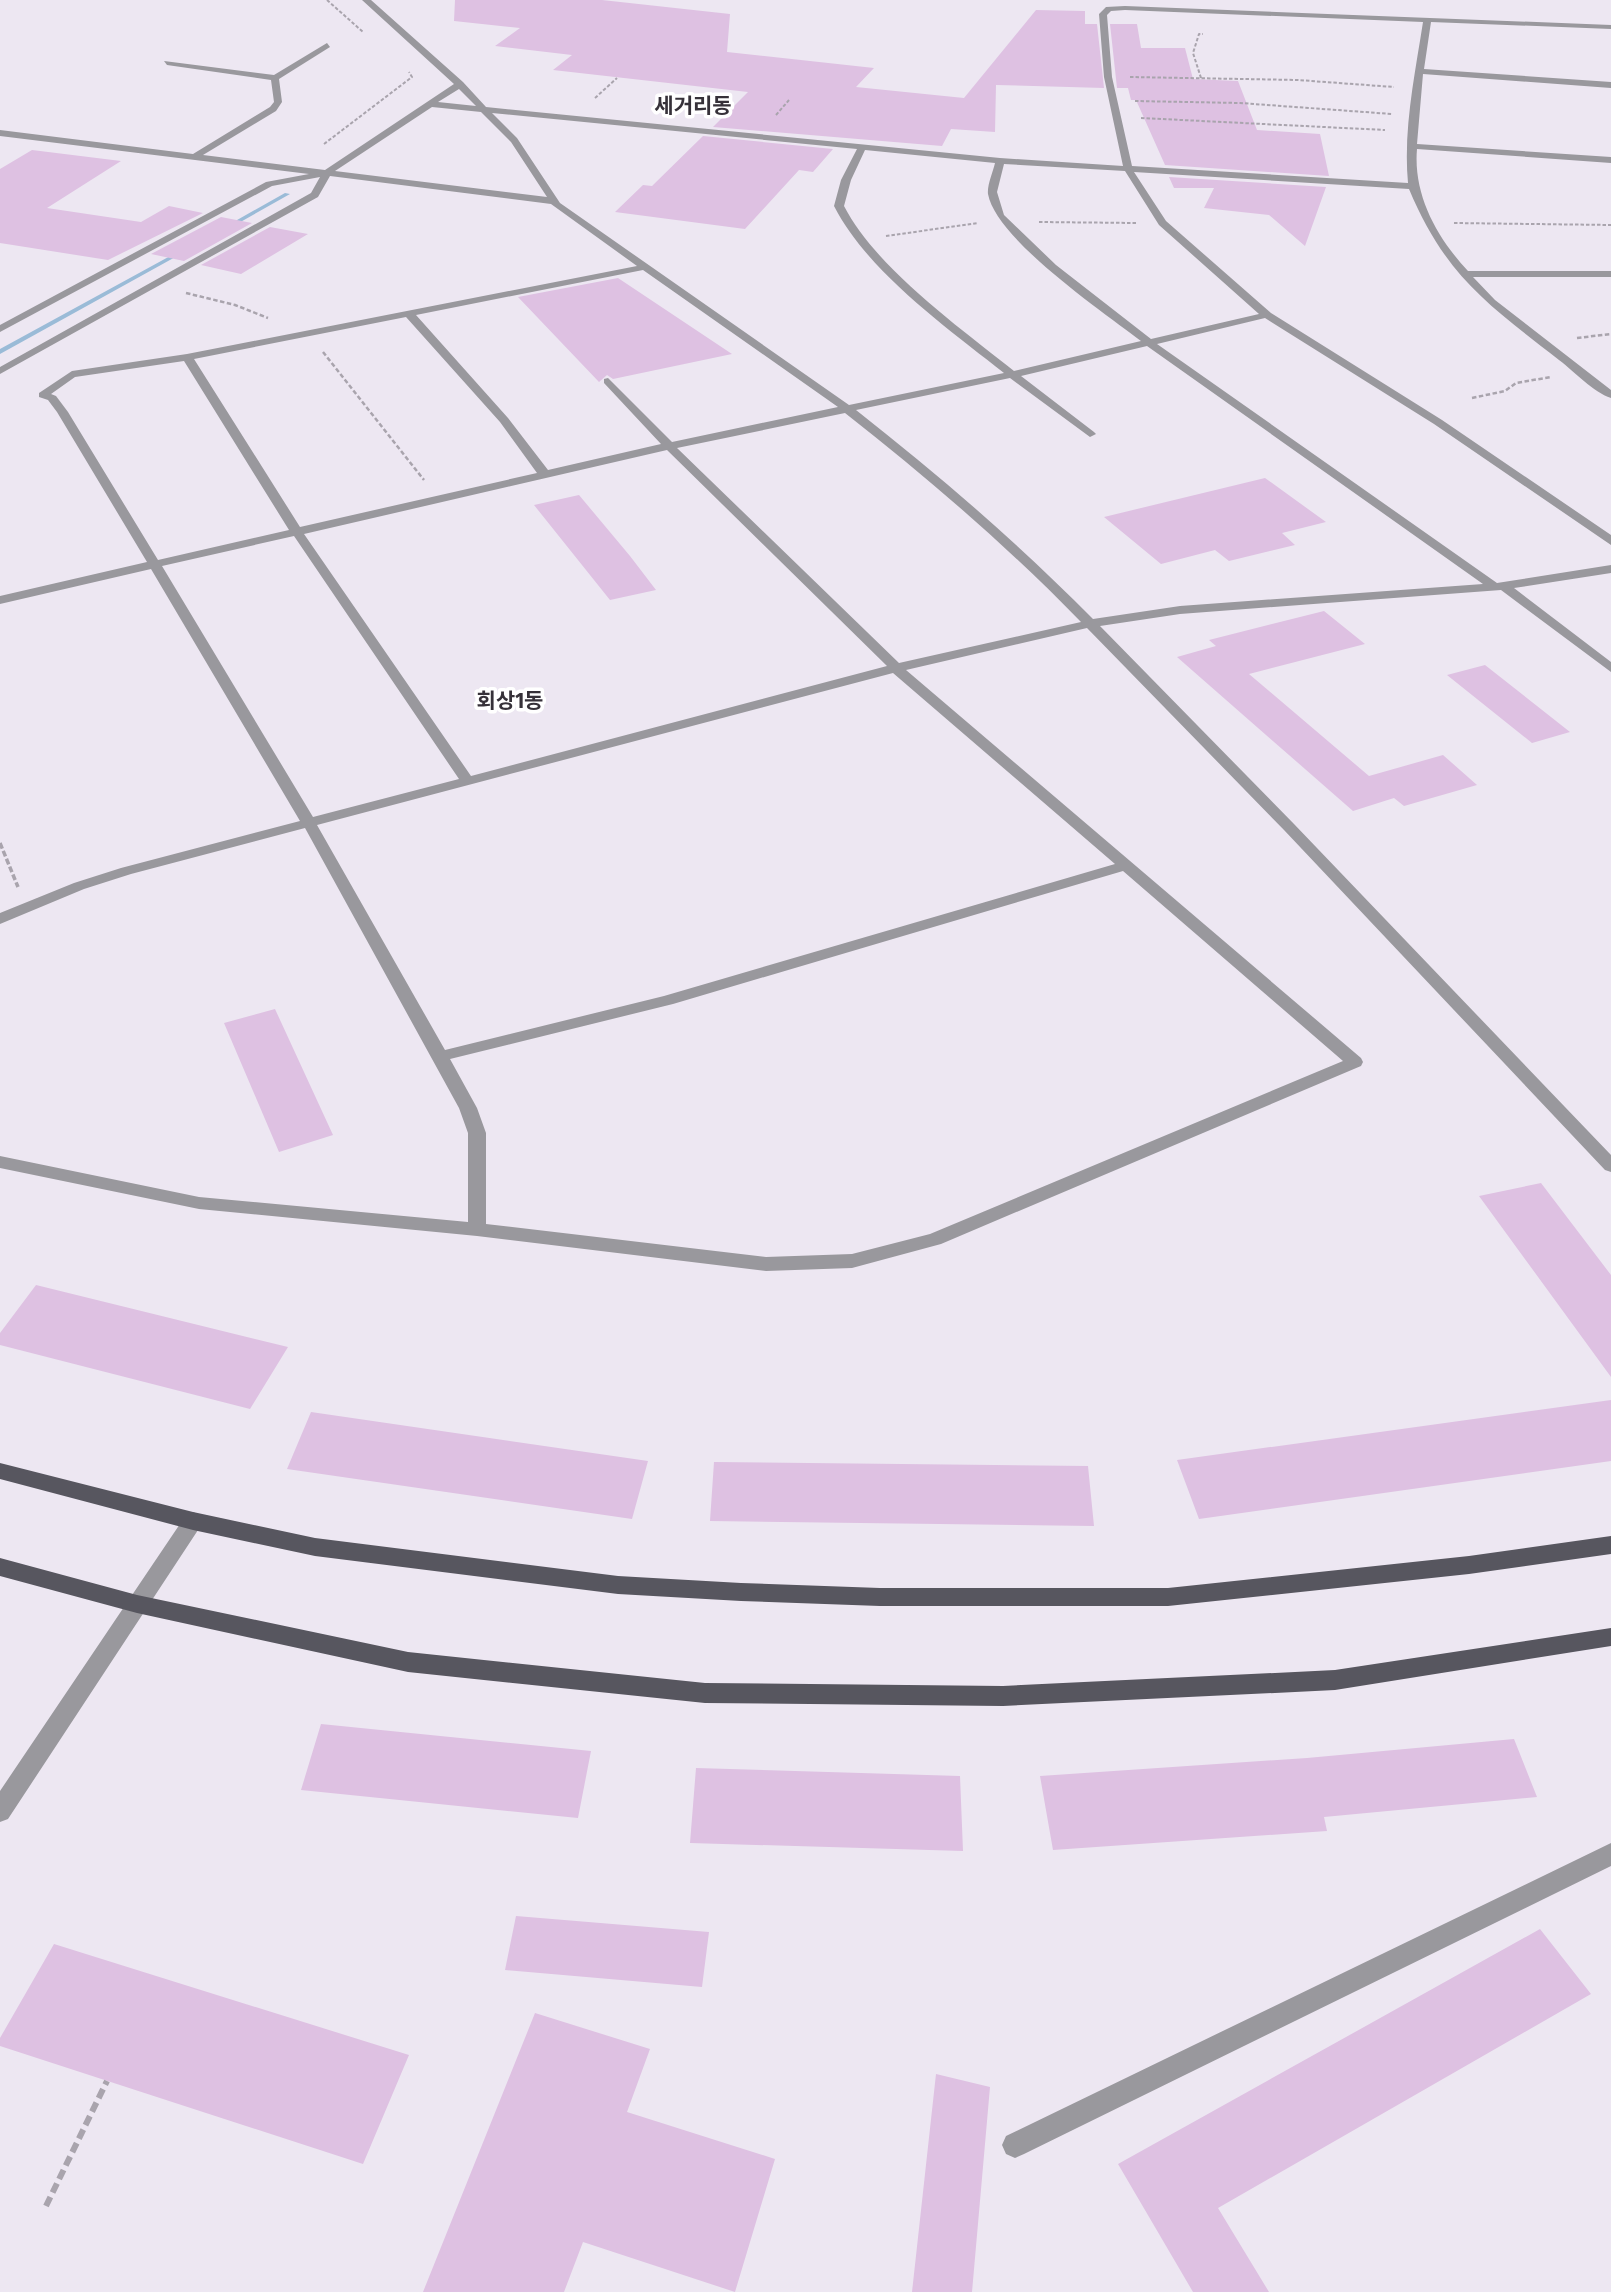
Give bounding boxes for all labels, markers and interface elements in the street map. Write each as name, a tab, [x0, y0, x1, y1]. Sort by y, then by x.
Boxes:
district label: 세거리동	[654, 93, 732, 119]
district label: 회상1동	[477, 688, 543, 714]

